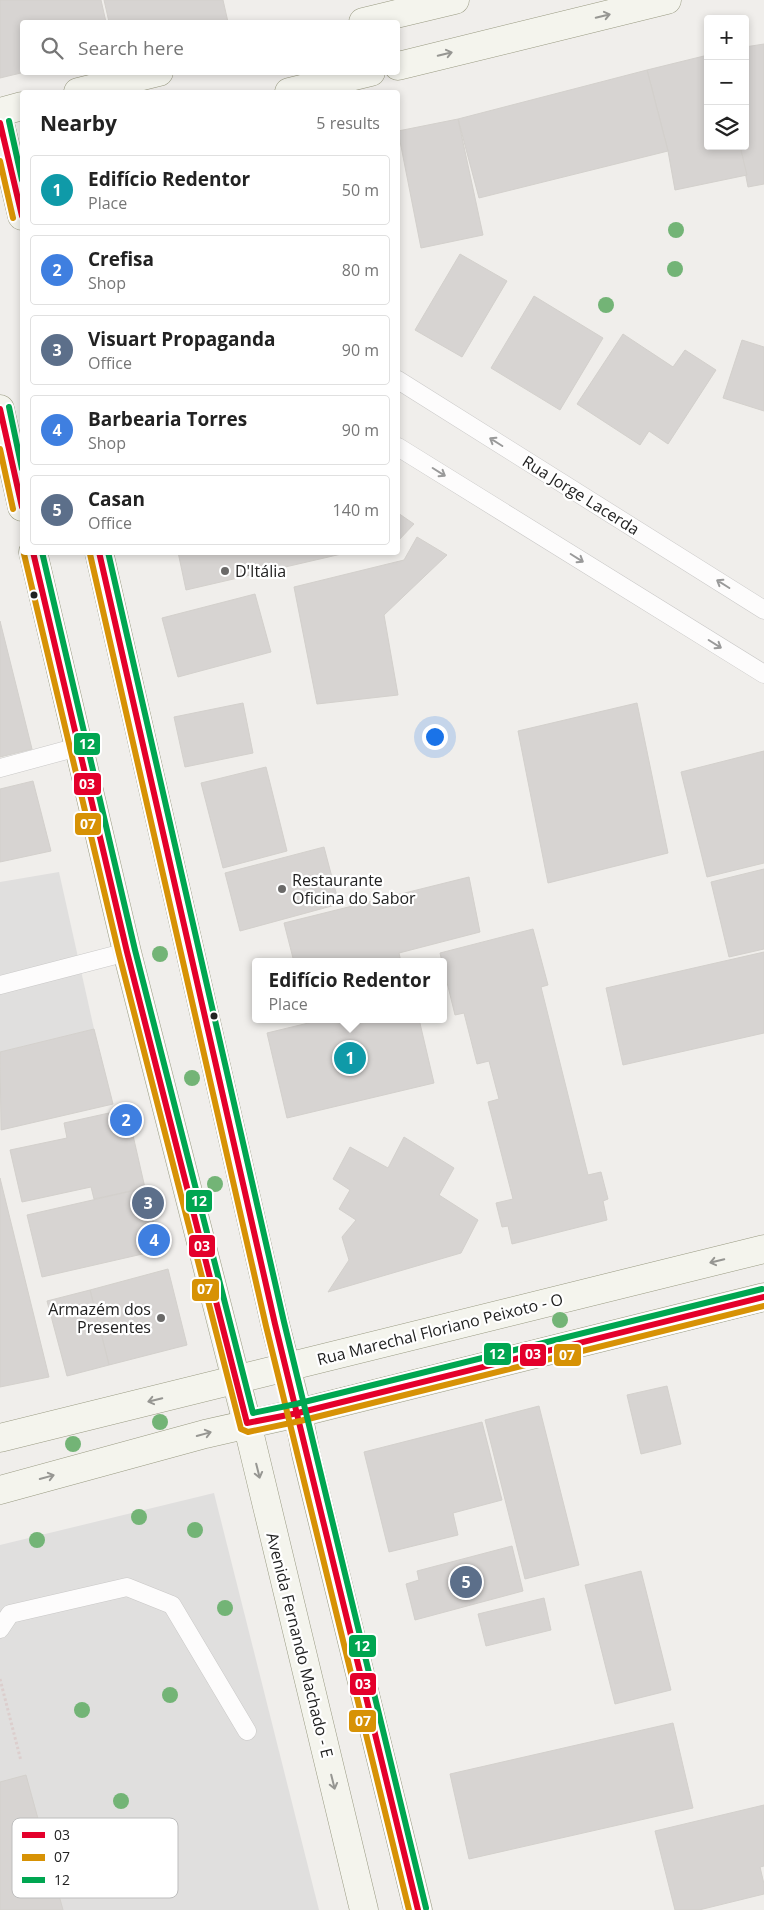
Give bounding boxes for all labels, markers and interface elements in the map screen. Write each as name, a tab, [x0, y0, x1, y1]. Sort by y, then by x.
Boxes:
one-way arrow	[594, 11, 610, 20]
map controls	[704, 15, 749, 150]
button: +	[704, 15, 749, 60]
search box	[20, 20, 400, 75]
icon: search	[38, 34, 66, 62]
text: Search here	[78, 35, 184, 61]
one-way arrow	[436, 49, 452, 58]
button: −	[704, 60, 749, 105]
button: layers	[704, 105, 749, 150]
text: Nearby	[40, 109, 117, 137]
text: 5 results	[316, 112, 380, 134]
text: Edifício Redentor	[88, 166, 250, 192]
text: 1	[52, 179, 62, 201]
text: 50 m	[342, 179, 379, 201]
text: Place	[88, 192, 127, 214]
text: Crefisa	[88, 246, 154, 272]
text: 2	[52, 259, 62, 281]
text: 80 m	[342, 259, 379, 281]
text: Shop	[88, 272, 126, 294]
text: Visuart Propaganda	[88, 326, 275, 352]
text: 3	[52, 339, 62, 361]
text: 90 m	[342, 339, 379, 361]
text: Office	[88, 352, 132, 374]
text: Barbearia Torres	[88, 406, 247, 432]
text: 4	[52, 419, 62, 441]
text: 90 m	[342, 419, 379, 441]
text: Shop	[88, 432, 126, 454]
one-way arrow	[490, 436, 504, 446]
street label: Rua Jorge Lacerda	[518, 450, 644, 540]
one-way arrow	[431, 468, 445, 478]
text: Casan	[88, 486, 145, 512]
text: 5	[52, 499, 62, 521]
text: 140 m	[333, 499, 379, 521]
text: Office	[88, 512, 132, 534]
one-way arrow	[569, 554, 583, 564]
place label: D'Itália	[235, 560, 286, 582]
marker: D'Itália	[219, 565, 231, 577]
one-way arrow	[716, 579, 730, 589]
unlabelled marker	[29, 590, 39, 600]
one-way arrow	[708, 639, 722, 649]
your location	[422, 724, 448, 750]
line badge: 12	[73, 732, 101, 756]
text: 12	[79, 734, 95, 753]
line badge: 03	[73, 772, 102, 796]
text: 03	[79, 774, 95, 793]
line badge: 07	[74, 812, 102, 836]
text: 07	[80, 814, 96, 833]
place label: Restaurante Oficina do Sabor	[292, 869, 416, 909]
marker: Restaurante Oficina do Sabor	[276, 883, 288, 895]
popup	[252, 958, 447, 1023]
text: Edifício Redentor	[268, 967, 431, 993]
text: Place	[268, 993, 308, 1015]
unlabelled marker	[209, 1011, 219, 1021]
pin: 1	[334, 1039, 366, 1077]
pin: 2	[110, 1101, 142, 1139]
pin: 3	[132, 1184, 164, 1222]
line badge: 12	[185, 1189, 213, 1213]
text: 12	[191, 1191, 207, 1210]
pin: 4	[138, 1221, 170, 1259]
line badge: 03	[188, 1234, 216, 1258]
text: 03	[194, 1236, 210, 1255]
one-way arrow	[709, 1256, 725, 1266]
line badge: 07	[191, 1278, 220, 1302]
text: 07	[197, 1279, 213, 1298]
street label: Rua Marechal Floriano Peixoto - O	[315, 1288, 565, 1370]
place label: Armazém dos Presentes	[48, 1298, 151, 1338]
marker: Armazém dos Presentes	[155, 1312, 167, 1324]
line badge: 12	[483, 1342, 512, 1366]
line badge: 03	[519, 1343, 547, 1367]
line badge: 07	[553, 1343, 582, 1367]
text: 12	[489, 1344, 505, 1363]
text: 03	[525, 1344, 541, 1363]
text: 07	[559, 1345, 575, 1364]
one-way arrow	[147, 1396, 163, 1405]
one-way arrow	[195, 1429, 211, 1438]
one-way arrow	[254, 1462, 263, 1478]
one-way arrow	[39, 1471, 55, 1481]
street label: Avenida Fernando Machado - E	[261, 1530, 339, 1760]
pin: 5	[450, 1563, 482, 1601]
line badge: 12	[348, 1634, 377, 1658]
text: 12	[354, 1636, 370, 1655]
line badge: 03	[349, 1672, 377, 1696]
text: 03	[355, 1674, 371, 1693]
line badge: 07	[348, 1709, 377, 1733]
text: 07	[355, 1711, 371, 1730]
one-way arrow	[329, 1773, 338, 1789]
legend	[12, 1818, 178, 1898]
text: 03	[54, 1825, 70, 1844]
text: 07	[54, 1847, 70, 1866]
text: 12	[54, 1870, 70, 1889]

